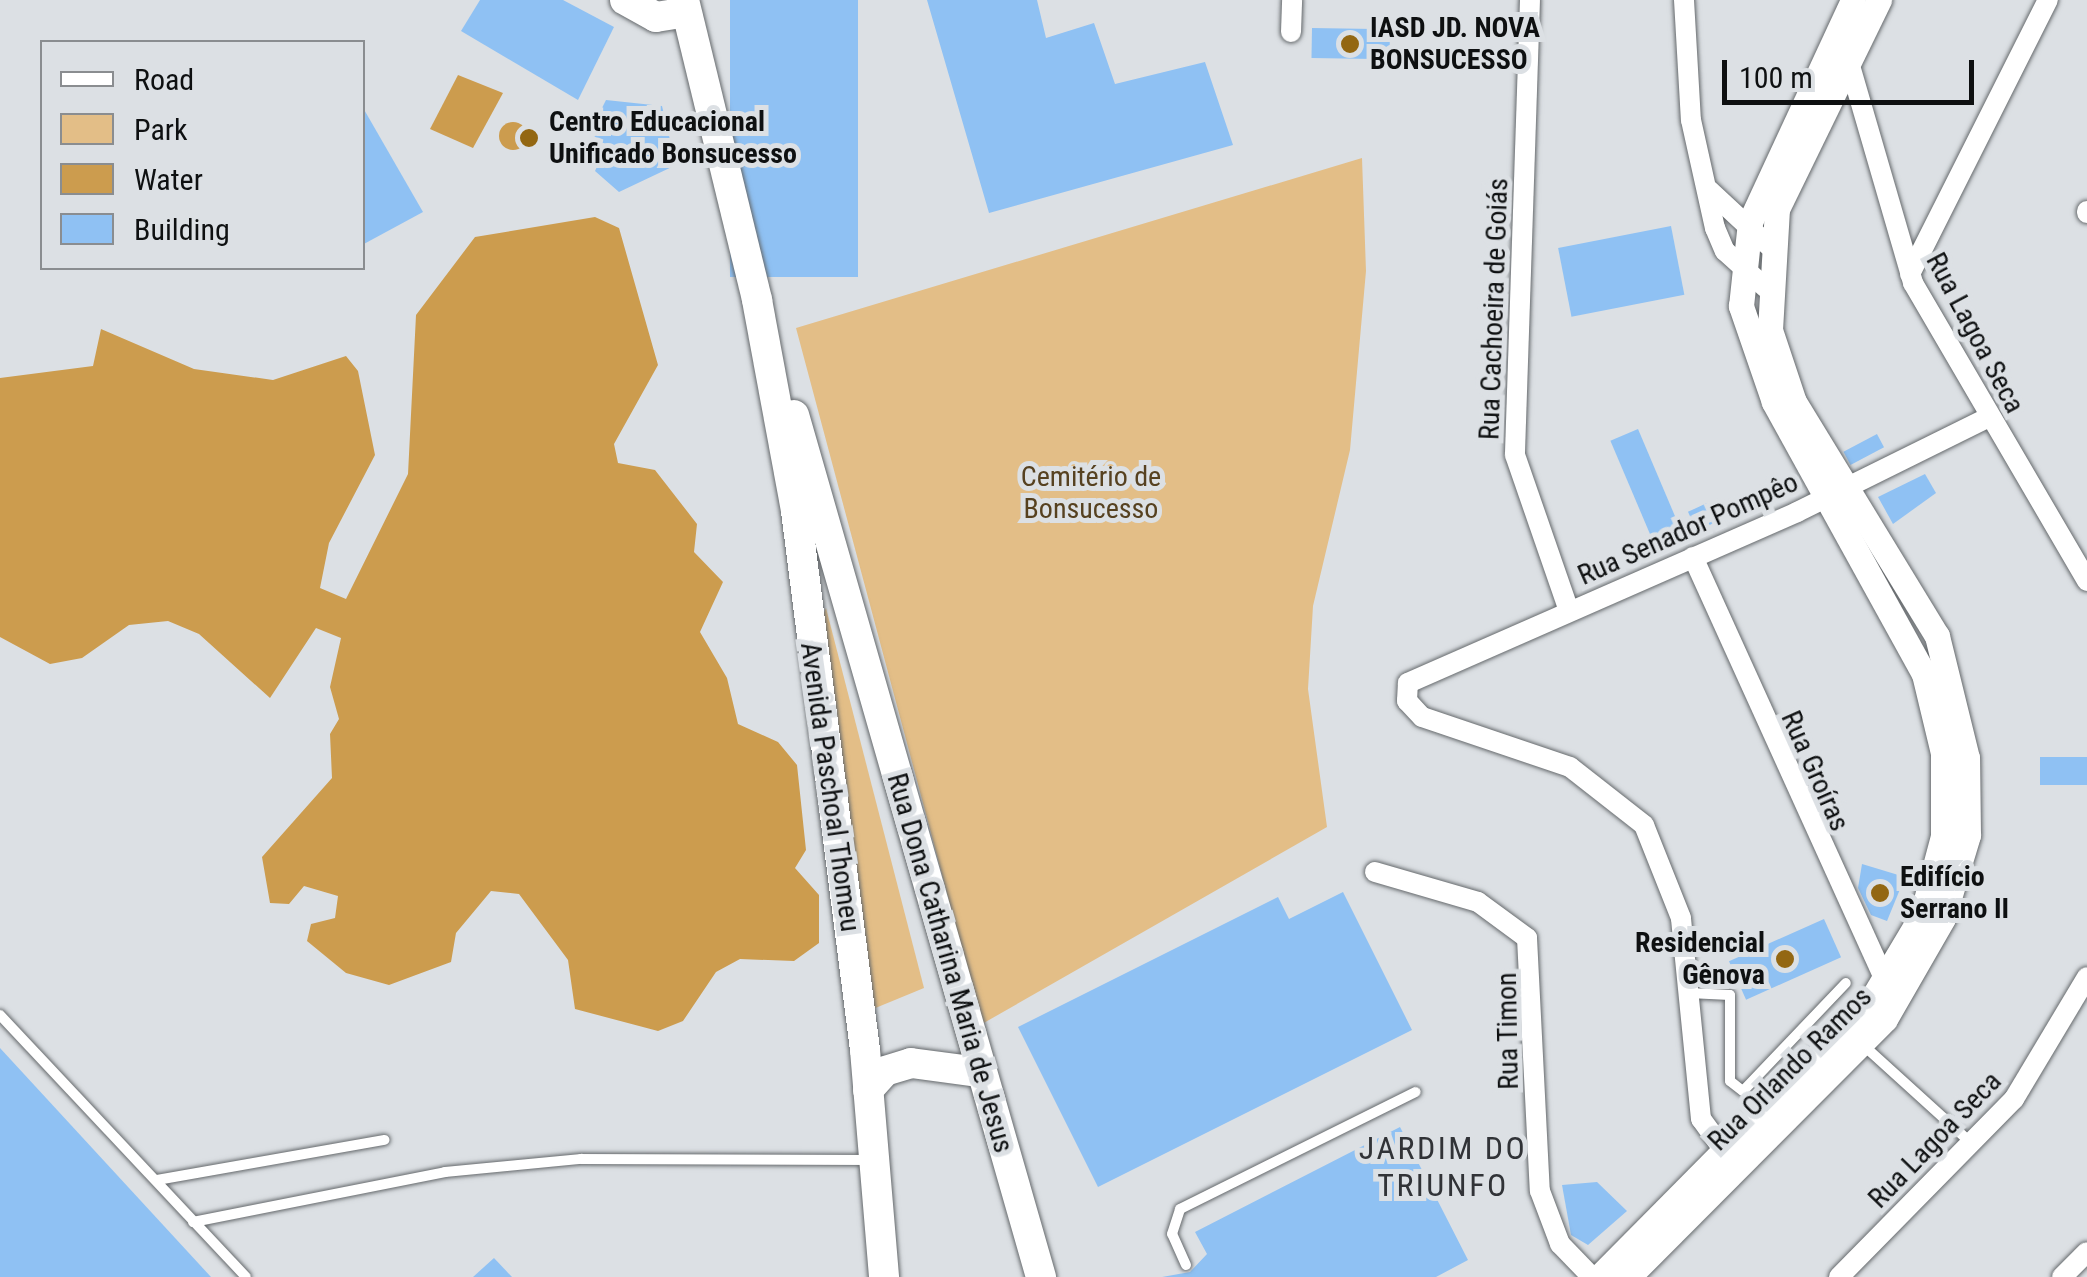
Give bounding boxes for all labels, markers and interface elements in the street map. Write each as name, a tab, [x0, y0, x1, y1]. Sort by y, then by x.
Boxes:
place label: IASD JD. NOVA BONSUCESSO	[1370, 11, 1540, 77]
marker: IASD JD. NOVA BONSUCESSO	[1339, 33, 1361, 55]
legend	[40, 40, 365, 270]
scale bar	[1727, 40, 1980, 102]
text: 100 m	[1739, 60, 1813, 95]
text: Road	[134, 62, 194, 97]
place label: Centro Educacional Unificado Bonsucesso	[549, 105, 797, 171]
text: Park	[134, 112, 188, 147]
marker: Centro Educacional Unificado Bonsucesso	[518, 127, 540, 149]
text: Water	[134, 162, 203, 197]
street label: Rua Cachoeira de Goiás	[1473, 177, 1515, 441]
text: Building	[134, 212, 230, 247]
street label: Rua Lagoa Seca	[1919, 247, 2031, 419]
park label: Cemitério de Bonsucesso	[1021, 460, 1161, 526]
street label: Rua Senador Pompêo	[1573, 465, 1803, 593]
street label: Avenida Paschoal Thomeu	[793, 640, 867, 934]
street label: Rua Groíras	[1774, 706, 1856, 836]
street label: Rua Dona Catharina Maria de Jesus	[880, 769, 1020, 1157]
place label: Edifício Serrano II	[1900, 860, 2009, 926]
marker: Edifício Serrano II	[1869, 882, 1891, 904]
place label: Residencial Gênova	[1635, 926, 1765, 992]
marker: Residencial Gênova	[1774, 948, 1796, 970]
street label: Rua Timon	[1490, 972, 1526, 1090]
street label: Rua Orlando Ramos	[1701, 980, 1879, 1158]
street label: Rua Lagoa Seca	[1862, 1065, 2008, 1215]
district label: JARDIM DO TRIUNFO	[1359, 1130, 1527, 1205]

